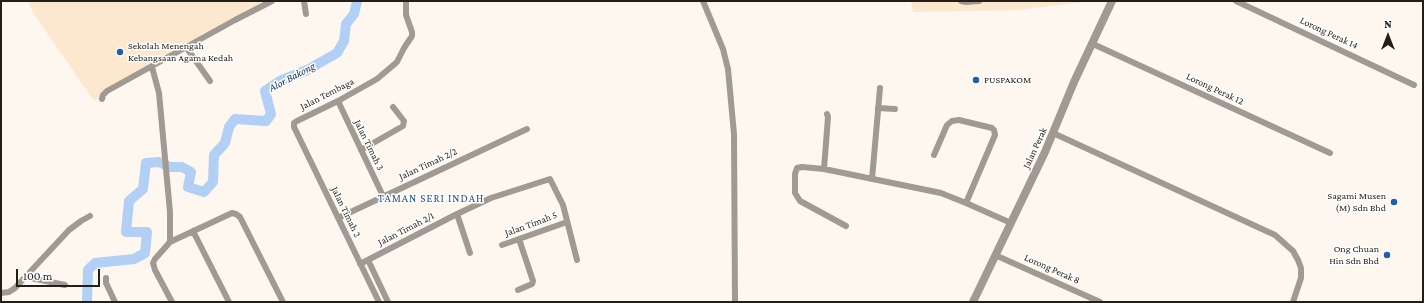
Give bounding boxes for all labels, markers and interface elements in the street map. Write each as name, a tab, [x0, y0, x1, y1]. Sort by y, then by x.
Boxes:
street label: Lorong Perak 14	[1298, 14, 1360, 52]
north arrow	[1368, 16, 1408, 56]
text: N	[1384, 18, 1392, 30]
place label: Sekolah Menengah Kebangsaan Agama Kedah	[128, 40, 233, 64]
marker: Sekolah Menengah Kebangsaan Agama Kedah	[115, 47, 125, 57]
water label: Alor Bakong	[267, 59, 317, 95]
street label: Lorong Perak 12	[1184, 70, 1246, 108]
place label: PUSPAKOM	[984, 74, 1031, 86]
street label: Jalan Tembaga	[298, 75, 356, 113]
marker: PUSPAKOM	[971, 75, 981, 85]
street label: Jalan Timah 3	[352, 118, 386, 172]
street label: Jalan Perak	[1020, 125, 1050, 171]
street label: Jalan Timah 2/2	[397, 145, 459, 183]
street label: Jalan Timah 2	[329, 185, 363, 239]
place label: Sagami Musen (M) Sdn Bhd	[1327, 190, 1386, 214]
district label: TAMAN SERI INDAH	[378, 192, 484, 206]
marker: Sagami Musen (M) Sdn Bhd	[1389, 197, 1399, 207]
street label: Jalan Timah 5	[503, 209, 559, 239]
street label: Jalan Timah 2/1	[376, 210, 436, 248]
place label: Ong Chuan Hin Sdn Bhd	[1329, 243, 1379, 266]
marker: Ong Chuan Hin Sdn Bhd	[1382, 250, 1392, 260]
street label: Lorong Perak 8	[1022, 251, 1082, 287]
scale bar	[18, 261, 102, 287]
text: 100 m	[23, 269, 52, 283]

